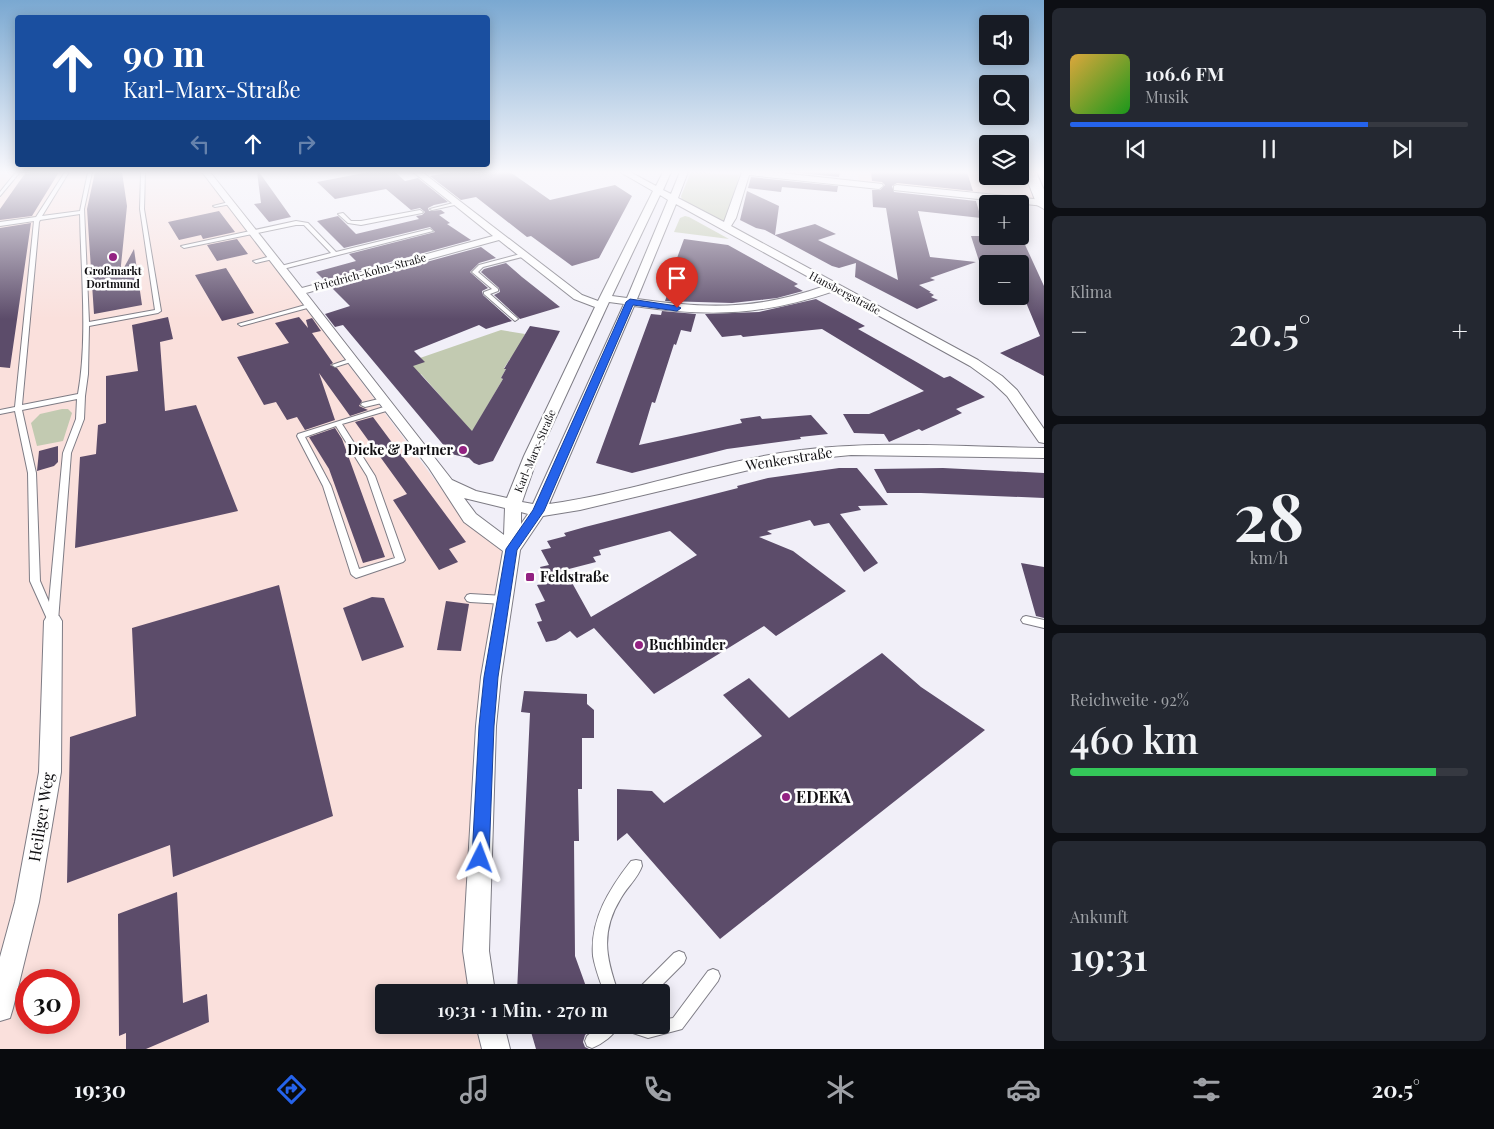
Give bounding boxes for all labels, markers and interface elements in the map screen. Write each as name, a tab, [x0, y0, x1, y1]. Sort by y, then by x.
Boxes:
map controls	[979, 15, 1029, 305]
button: sound	[979, 15, 1029, 65]
text: 90 m	[123, 29, 205, 76]
icon: ahead	[40, 35, 105, 100]
text: 106.6 FM	[1145, 60, 1224, 86]
text: Karl-Marx-Straße	[123, 74, 301, 104]
button: search	[979, 75, 1029, 125]
text: Musik	[1145, 86, 1189, 107]
icon: left	[186, 130, 214, 158]
icon: ahead	[239, 130, 267, 158]
icon: right	[292, 130, 320, 158]
button: layers	[979, 135, 1029, 185]
icon: previous	[1122, 135, 1150, 163]
icon: pause	[1255, 135, 1283, 163]
icon: next	[1388, 135, 1416, 163]
button: +	[979, 195, 1029, 245]
street label: Friedrich-Kohn-Straße	[312, 249, 428, 294]
marker: Großmarkt Dortmund	[107, 251, 119, 263]
button: −	[979, 255, 1029, 305]
pin	[656, 257, 698, 308]
place label: Großmarkt Dortmund	[84, 263, 142, 291]
icon: arrive	[663, 264, 691, 292]
street label: Hansbergstraße	[807, 267, 884, 318]
text: Klima	[1070, 281, 1112, 302]
text: 20.5°	[1229, 305, 1311, 356]
text: −	[1070, 312, 1088, 349]
text: +	[1452, 312, 1468, 349]
street label: Karl-Marx-Straße	[510, 407, 559, 495]
place label: Dicke & Partner	[347, 440, 453, 459]
street label: Wenkerstraße	[743, 442, 834, 475]
marker: Dicke & Partner	[457, 444, 469, 456]
text: 28	[1234, 471, 1304, 557]
text: km/h	[1250, 547, 1288, 568]
place label: Feldstraße	[540, 567, 609, 586]
marker: Feldstraße	[524, 571, 536, 583]
place label: Buchbinder	[649, 635, 726, 654]
marker: Buchbinder	[633, 639, 645, 651]
text: Reichweite · 92%	[1070, 689, 1189, 710]
text: 460 km	[1070, 713, 1199, 764]
street label: Heiliger Weg	[23, 770, 58, 863]
place label: EDEKA	[796, 786, 851, 807]
marker: EDEKA	[780, 791, 792, 803]
position arrow	[453, 831, 505, 883]
text: Ankunft	[1070, 906, 1128, 927]
text: 19:31	[1070, 930, 1148, 981]
speed limit sign: 30	[15, 969, 80, 1034]
text: 19:31 · 1 Min. · 270 m	[437, 996, 608, 1022]
icon: directions	[274, 1072, 309, 1107]
icon: music	[457, 1072, 492, 1107]
icon: phone	[640, 1072, 675, 1107]
icon: climate	[823, 1072, 858, 1107]
icon: car	[1006, 1072, 1041, 1107]
icon: filters	[1189, 1072, 1224, 1107]
text: 19:30	[74, 1074, 126, 1104]
text: 20.5°	[1372, 1074, 1420, 1104]

